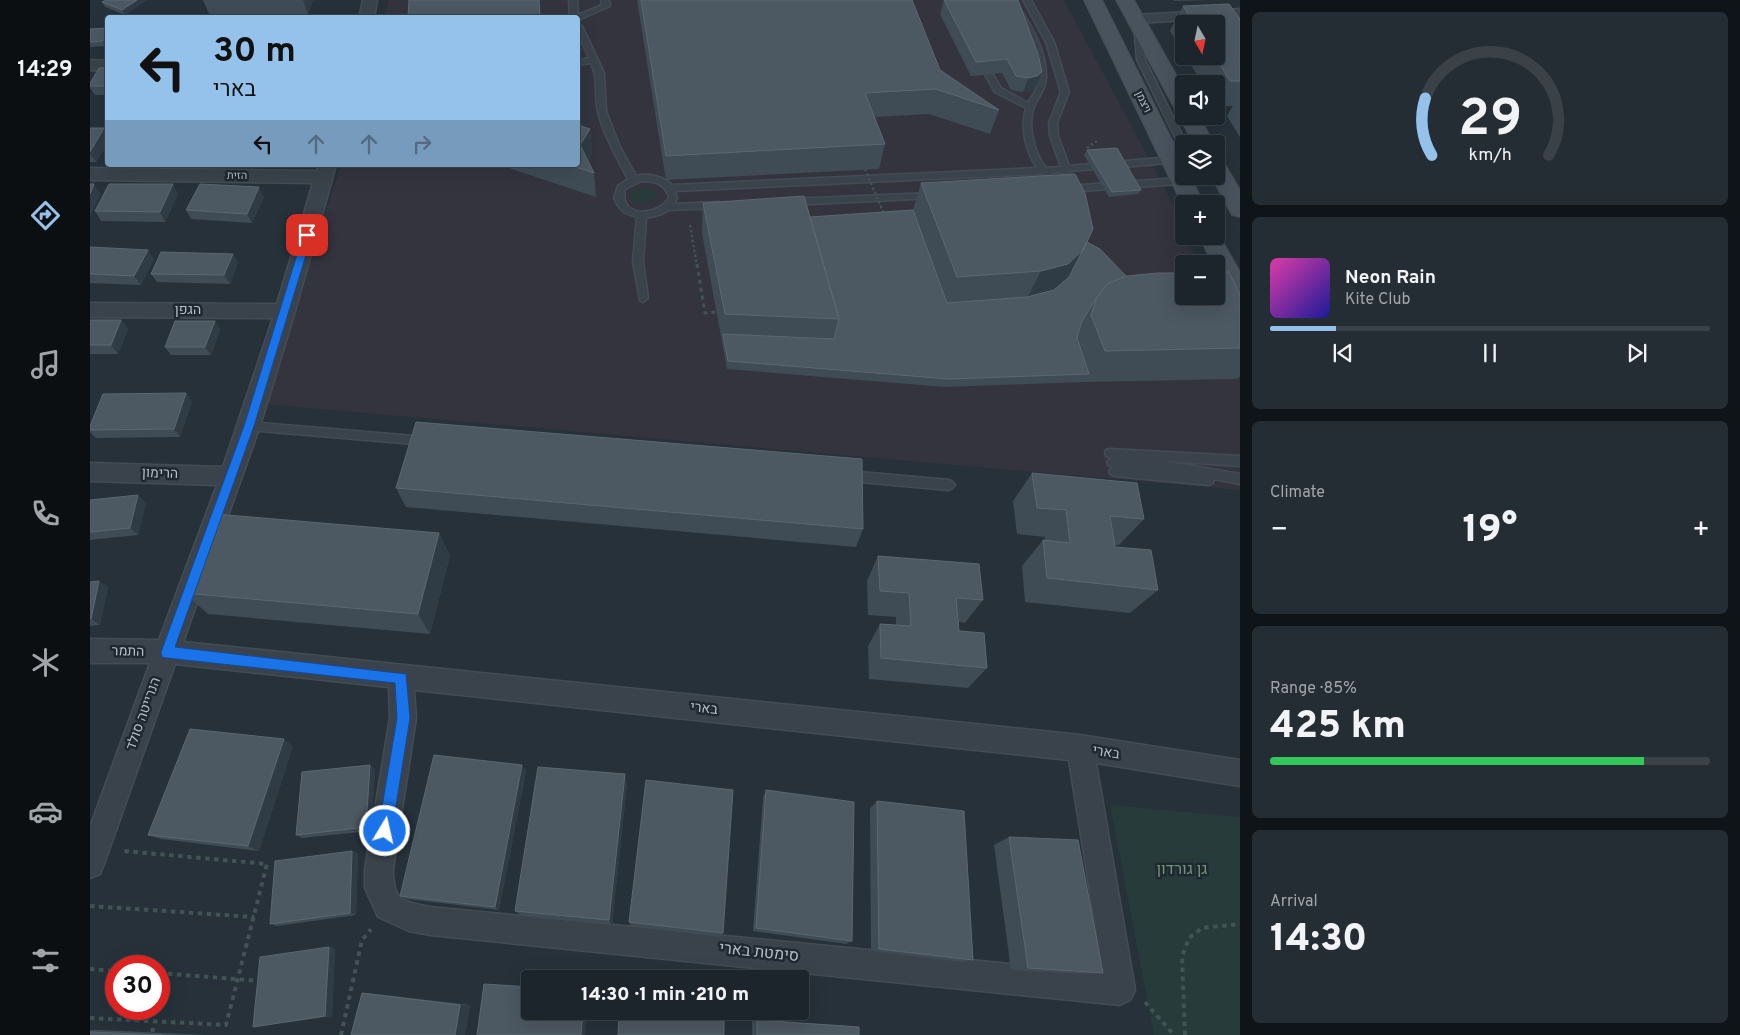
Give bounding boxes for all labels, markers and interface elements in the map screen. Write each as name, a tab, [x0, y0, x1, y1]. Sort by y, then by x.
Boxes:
north arrow	[1175, 15, 1225, 65]
map controls	[1175, 15, 1225, 305]
text: 30 m	[213, 30, 296, 74]
icon: left	[130, 35, 195, 100]
text: 14:29	[17, 57, 73, 84]
button: sound	[1175, 75, 1225, 125]
text: בארי	[213, 77, 256, 104]
text: 29	[1458, 88, 1522, 154]
street label: ויצמן	[1132, 89, 1154, 115]
icon: left	[249, 130, 277, 158]
icon: ahead	[302, 130, 330, 158]
icon: ahead	[355, 130, 383, 158]
icon: right	[408, 130, 436, 158]
button: layers	[1175, 135, 1225, 185]
text: km/h	[1468, 144, 1512, 167]
street label: הזית	[227, 169, 247, 183]
button: +	[1175, 195, 1225, 245]
icon: directions	[28, 198, 63, 233]
pin	[286, 214, 328, 256]
icon: arrive	[293, 221, 321, 249]
button: −	[1175, 255, 1225, 305]
text: Neon Rain	[1345, 266, 1436, 290]
text: Kite Club	[1345, 290, 1410, 310]
street label: הגפן	[175, 302, 201, 319]
icon: previous	[1329, 339, 1357, 367]
icon: pause	[1476, 339, 1504, 367]
icon: next	[1623, 339, 1651, 367]
icon: music	[28, 347, 63, 382]
street label: הרימון	[142, 465, 178, 483]
text: Climate	[1270, 483, 1325, 503]
icon: phone	[28, 496, 63, 531]
text: 19°	[1462, 507, 1518, 556]
text: −	[1270, 513, 1288, 549]
text: +	[1692, 513, 1710, 549]
street label: התמר	[111, 643, 145, 661]
icon: climate	[28, 645, 63, 680]
street label: הנרייטה סולד	[123, 675, 165, 753]
text: Range · 85%	[1270, 679, 1357, 699]
street label: בארי	[689, 699, 719, 719]
text: 425 km	[1270, 703, 1406, 752]
street label: בארי	[1091, 742, 1122, 764]
icon: car	[28, 794, 63, 829]
position arrow	[358, 804, 410, 856]
park label: גן גורדון	[1157, 860, 1207, 880]
text: Arrival	[1270, 892, 1318, 912]
text: 14:30	[1270, 916, 1367, 965]
street label: סימטת בארי	[718, 939, 800, 967]
icon: filters	[28, 943, 63, 978]
speed limit sign: 30	[105, 955, 170, 1020]
text: 14:30 · 1 min · 210 m	[581, 983, 749, 1007]

